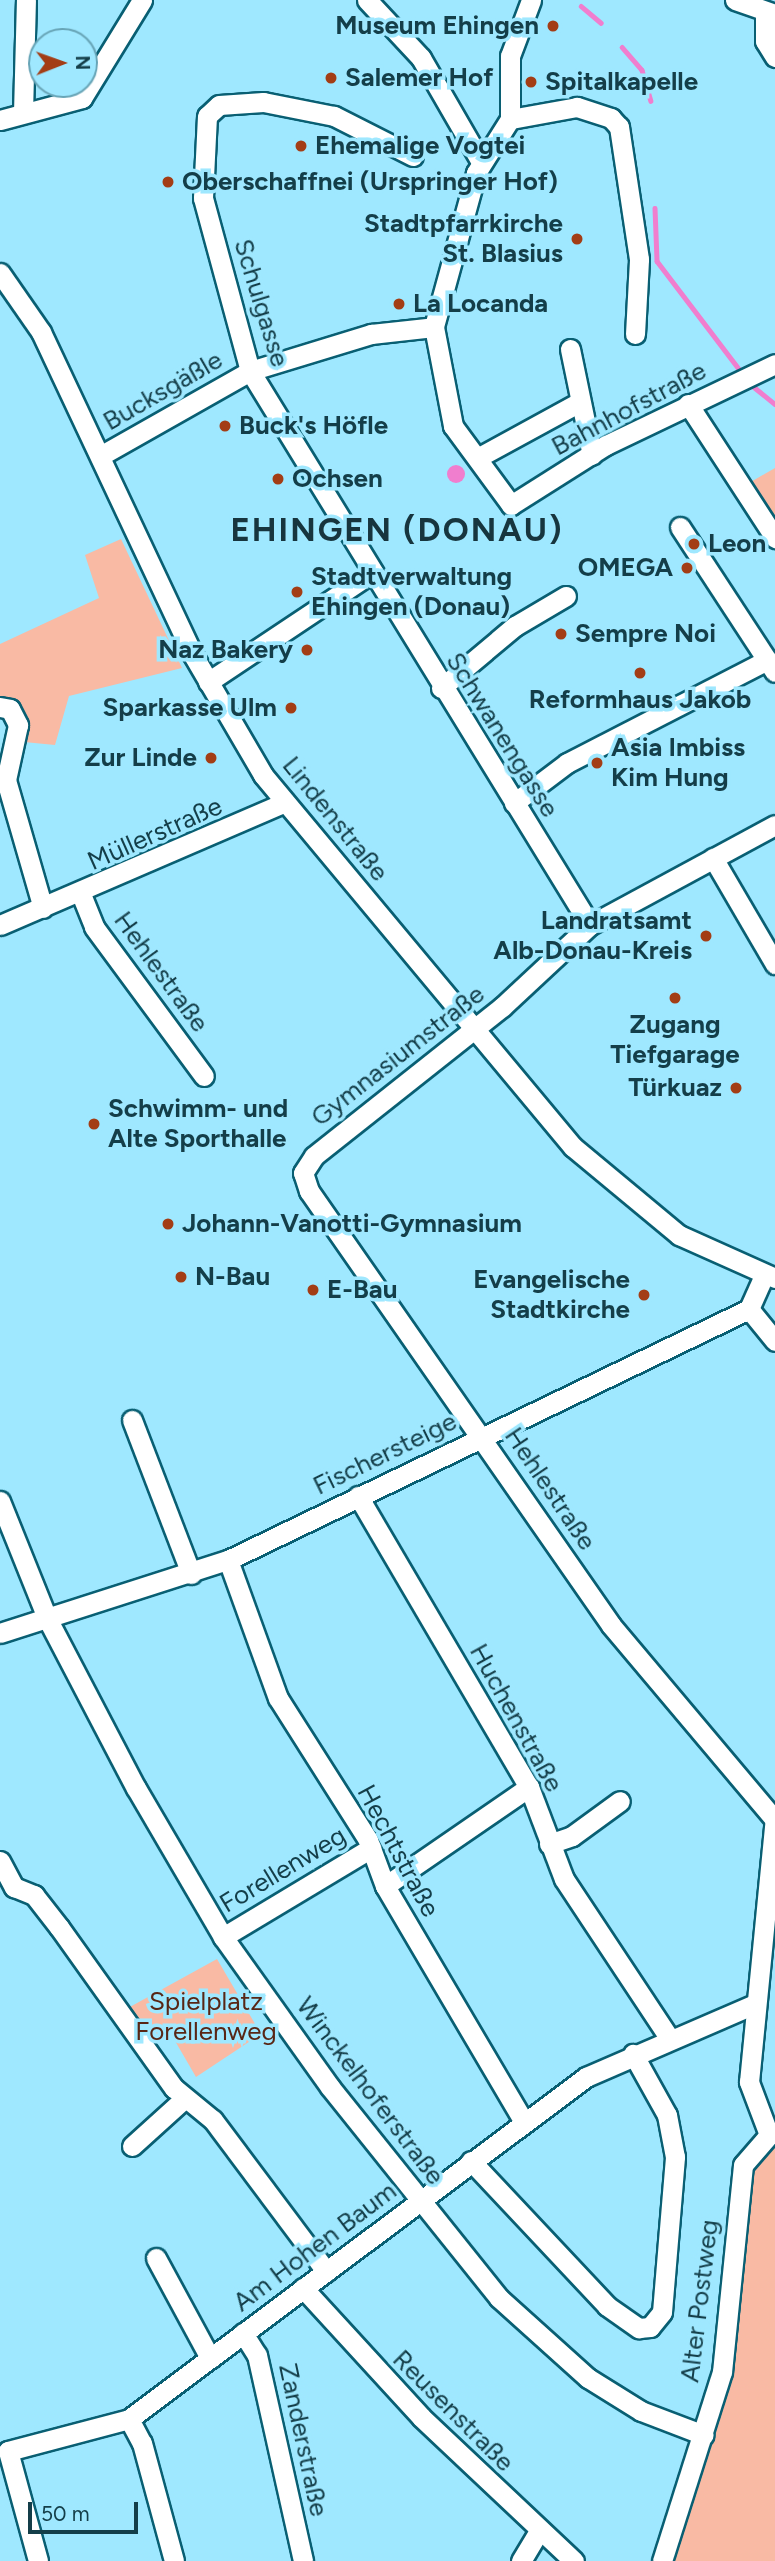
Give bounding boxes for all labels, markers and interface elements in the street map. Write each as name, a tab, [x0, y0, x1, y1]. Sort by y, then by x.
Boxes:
place label: Museum Ehingen	[335, 10, 539, 42]
marker: Museum Ehingen	[545, 18, 561, 34]
north arrow	[28, 28, 98, 98]
text: N	[71, 55, 94, 70]
place label: Salemer Hof	[345, 62, 493, 94]
place label: Spitalkapelle	[545, 66, 698, 98]
marker: Salemer Hof	[323, 70, 339, 86]
marker: Spitalkapelle	[523, 74, 539, 90]
place label: Ehemalige Vogtei	[315, 130, 525, 162]
marker: Ehemalige Vogtei	[293, 138, 309, 154]
place label: Oberschaffnei (Urspringer Hof)	[182, 166, 558, 198]
marker: Oberschaffnei (Urspringer Hof)	[160, 174, 176, 190]
place label: Stadtpfarrkirche St. Blasius	[364, 208, 563, 270]
marker: Stadtpfarrkirche St. Blasius	[569, 231, 585, 247]
street label: Schulgasse	[227, 235, 295, 371]
place label: La Locanda	[413, 288, 548, 320]
marker: La Locanda	[391, 296, 407, 312]
street label: Bucksgäßle	[98, 344, 228, 438]
street label: Bahnhofstraße	[547, 355, 711, 463]
place label: Buck's Höfle	[239, 410, 388, 442]
marker: Buck's Höfle	[217, 418, 233, 434]
place label: Ochsen	[292, 463, 383, 495]
marker: Ochsen	[270, 471, 286, 487]
district label: EHINGEN (DONAU)	[232, 510, 562, 550]
place label: Leon	[708, 528, 766, 560]
marker: Leon	[686, 536, 702, 552]
place label: OMEGA	[578, 552, 673, 584]
marker: OMEGA	[679, 560, 695, 576]
place label: Stadtverwaltung Ehingen (Donau)	[311, 561, 512, 622]
marker: Stadtverwaltung Ehingen (Donau)	[289, 584, 305, 600]
place label: Sempre Noi	[575, 618, 716, 650]
marker: Sempre Noi	[553, 626, 569, 642]
place label: Naz Bakery	[158, 634, 293, 666]
marker: Naz Bakery	[299, 642, 315, 658]
street label: Schwanengasse	[439, 647, 565, 823]
marker: Reformhaus Jakob	[632, 665, 648, 681]
place label: Reformhaus Jakob	[529, 684, 751, 716]
place label: Sparkasse Ulm	[103, 692, 277, 724]
marker: Sparkasse Ulm	[283, 700, 299, 716]
place label: Asia Imbiss Kim Hung	[611, 732, 745, 794]
place label: Zur Linde	[84, 742, 197, 774]
marker: Zur Linde	[203, 750, 219, 766]
street label: Lindenstraße	[275, 751, 395, 887]
marker: Asia Imbiss Kim Hung	[589, 755, 605, 771]
street label: Müllerstraße	[83, 791, 227, 877]
place label: Landratsamt Alb-Donau-Kreis	[493, 905, 692, 967]
street label: Hehlestraße	[107, 906, 215, 1038]
marker: Landratsamt Alb-Donau-Kreis	[698, 928, 714, 944]
street label: Gymnasiumstraße	[305, 979, 491, 1133]
marker: Zugang Tiefgarage	[667, 990, 683, 1006]
place label: Zugang Tiefgarage	[610, 1009, 740, 1070]
place label: Türkuaz	[628, 1072, 722, 1104]
marker: Türkuaz	[728, 1080, 744, 1096]
place label: Schwimm- und Alte Sporthalle	[108, 1093, 288, 1154]
marker: Schwimm- und Alte Sporthalle	[86, 1116, 102, 1132]
place label: Johann-Vanotti-Gymnasium	[182, 1208, 522, 1240]
marker: Johann-Vanotti-Gymnasium	[160, 1216, 176, 1232]
place label: N-Bau	[195, 1261, 270, 1293]
place label: Evangelische Stadtkirche	[473, 1264, 630, 1326]
marker: N-Bau	[173, 1269, 189, 1285]
place label: E-Bau	[327, 1274, 397, 1306]
marker: E-Bau	[305, 1282, 321, 1298]
marker: Evangelische Stadtkirche	[636, 1287, 652, 1303]
street label: Fischersteige	[308, 1406, 462, 1502]
street label: Hehlestraße	[498, 1422, 602, 1556]
street label: Huchenstraße	[463, 1639, 569, 1797]
street label: Hechtstraße	[350, 1780, 446, 1922]
street label: Forellenweg	[214, 1820, 352, 1920]
park label: Spielplatz Forellenweg	[135, 1986, 277, 2048]
street label: Winckelhoferstraße	[289, 1991, 451, 2191]
street label: Am Hohen Baum	[227, 2176, 403, 2318]
street label: Alter Postweg	[675, 2218, 725, 2384]
street label: Reusenstraße	[386, 2344, 520, 2478]
street label: Zanderstraße	[272, 2361, 334, 2519]
scale bar	[32, 2488, 142, 2532]
text: 50 m	[41, 2501, 90, 2526]

